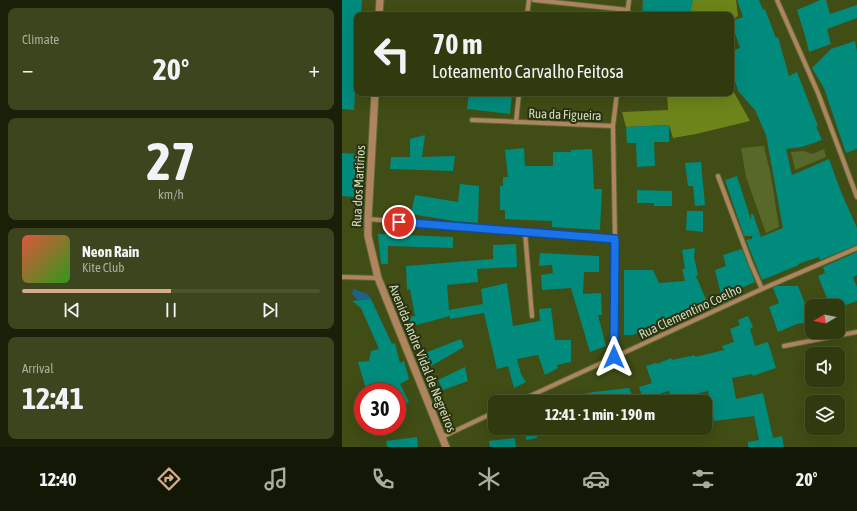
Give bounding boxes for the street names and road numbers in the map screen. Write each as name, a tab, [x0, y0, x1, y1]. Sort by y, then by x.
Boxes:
street label: Rua da Figueira	[528, 106, 602, 123]
street label: Rua dos Martirios	[349, 144, 368, 227]
street label: Rua Clementino Coelho	[636, 281, 744, 342]
street label: Avenida Andre Vidal de Negreiros	[386, 282, 459, 435]

